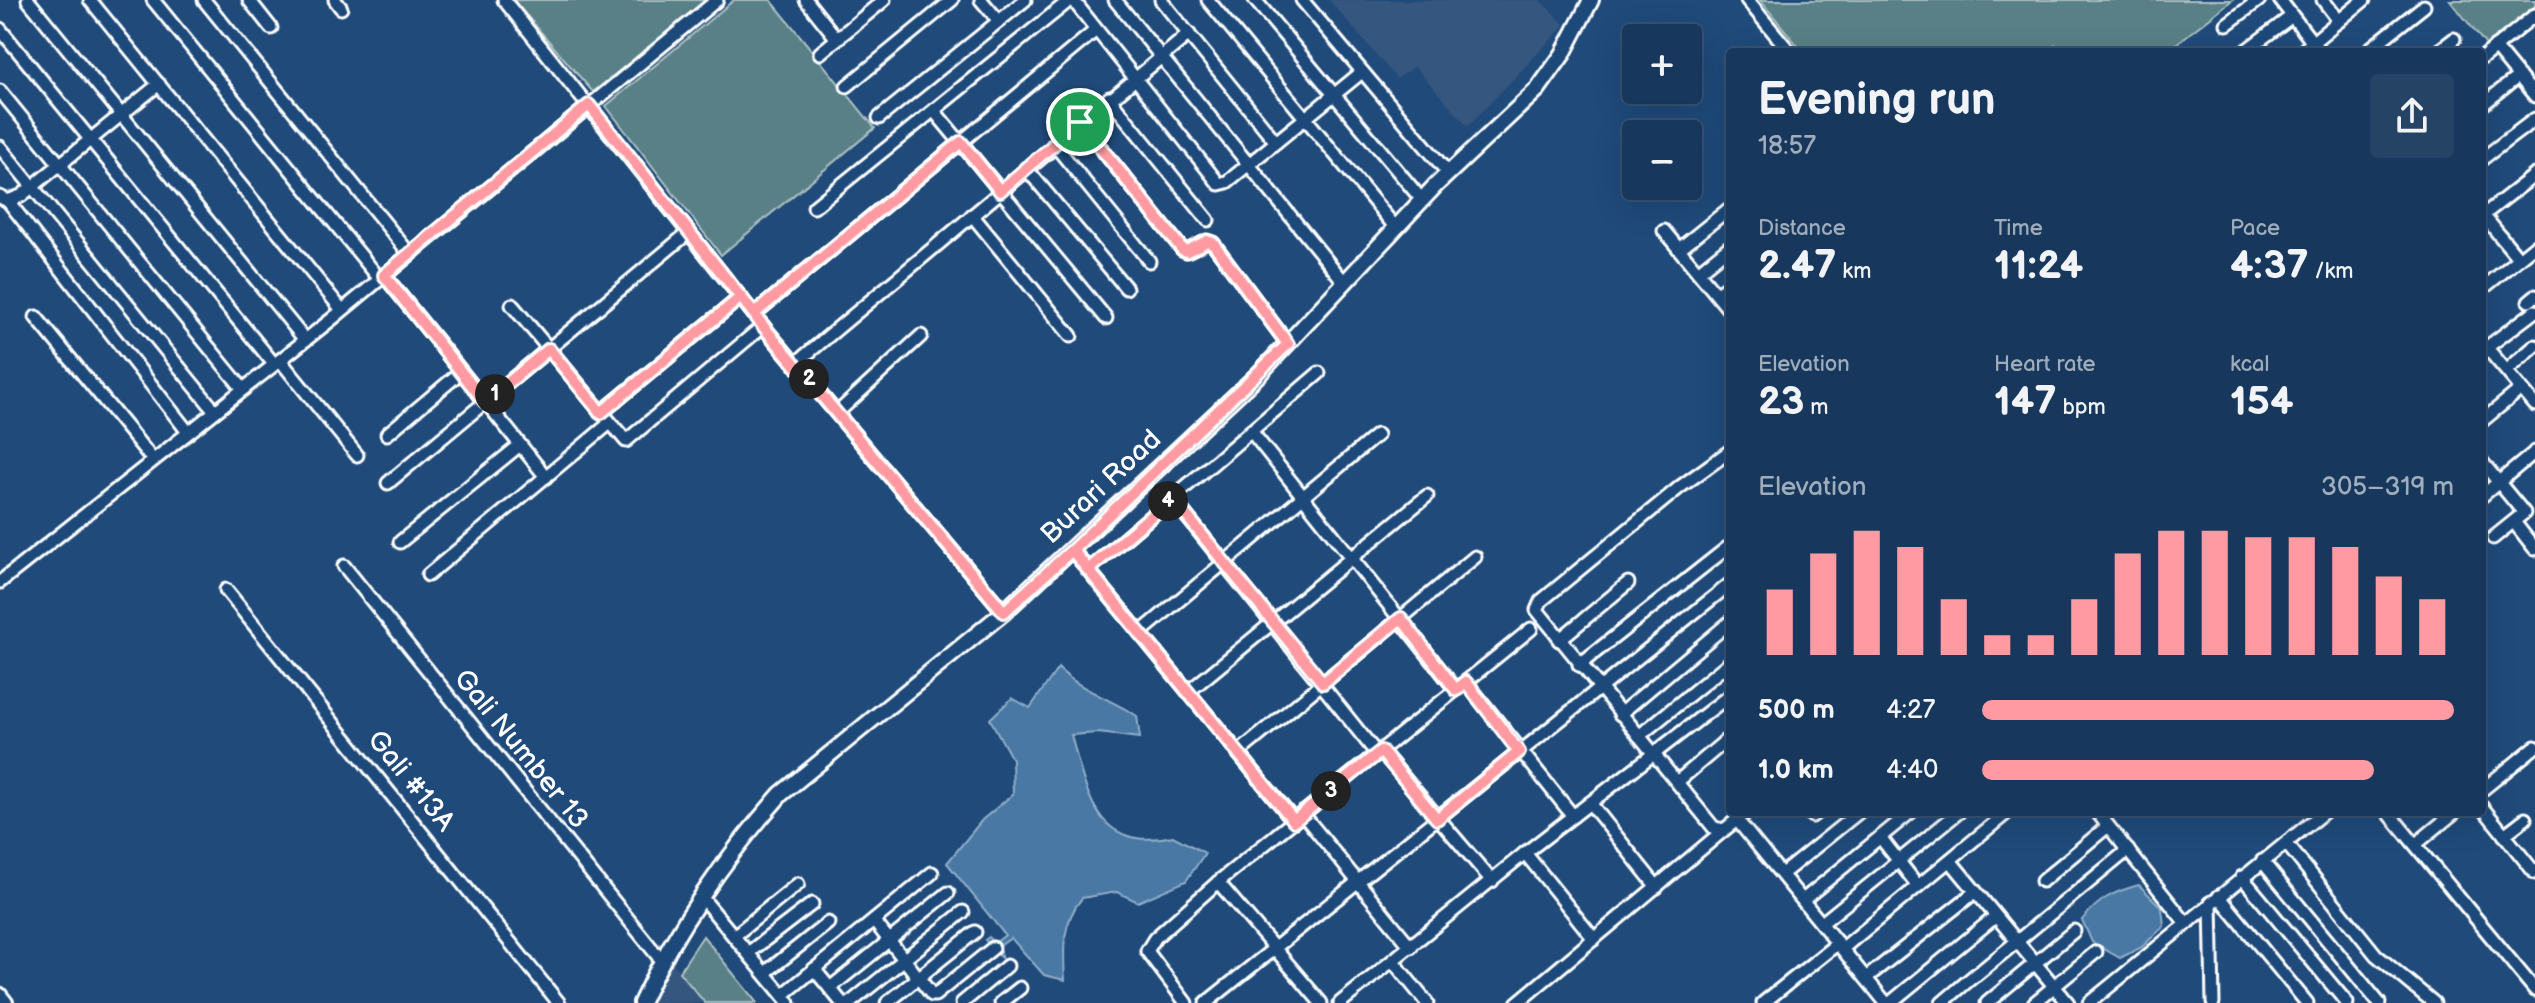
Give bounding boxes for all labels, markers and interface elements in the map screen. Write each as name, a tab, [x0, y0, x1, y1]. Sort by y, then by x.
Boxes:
map controls	[1622, 24, 1702, 200]
button: +	[1622, 24, 1702, 104]
text: Evening run	[1758, 74, 1995, 127]
button: share	[2370, 74, 2454, 158]
pin	[1046, 88, 1114, 156]
icon: arrive	[1058, 100, 1102, 144]
button: −	[1622, 120, 1702, 200]
text: 18:57	[1758, 131, 1816, 162]
text: Distance	[1758, 215, 1846, 242]
text: Time	[1994, 215, 2043, 242]
text: Pace	[2230, 215, 2280, 242]
text: 2.47	[1758, 242, 1836, 290]
text: 11:24	[1994, 242, 2083, 290]
text: 4:37	[2230, 242, 2309, 290]
text: km	[1836, 258, 1871, 285]
text: /km	[2309, 258, 2353, 285]
text: Elevation	[1758, 351, 1850, 378]
text: Heart rate	[1994, 351, 2096, 378]
text: kcal	[2230, 351, 2269, 378]
pin: 2	[789, 359, 829, 399]
text: 2	[802, 365, 816, 392]
pin: 1	[475, 374, 515, 414]
text: 23	[1758, 378, 1804, 426]
text: 147	[1994, 378, 2056, 426]
text: 154	[2230, 378, 2293, 426]
text: 1	[490, 380, 500, 407]
text: m	[1804, 394, 1828, 421]
text: bpm	[2056, 394, 2106, 421]
street label: Burari Road	[1034, 423, 1168, 551]
text: Elevation	[1758, 472, 1866, 503]
text: 305–319 m	[2321, 472, 2454, 503]
pin: 4	[1148, 481, 1188, 521]
text: 4	[1162, 487, 1174, 514]
street label: Gali Number 13	[447, 663, 595, 835]
text: 500 m	[1758, 695, 1835, 726]
text: 4:27	[1886, 695, 1935, 726]
street label: Gali #13A	[360, 724, 462, 839]
text: 1.0 km	[1758, 755, 1834, 786]
text: 4:40	[1886, 755, 1938, 786]
pin: 3	[1311, 771, 1351, 811]
text: 3	[1325, 777, 1337, 804]

